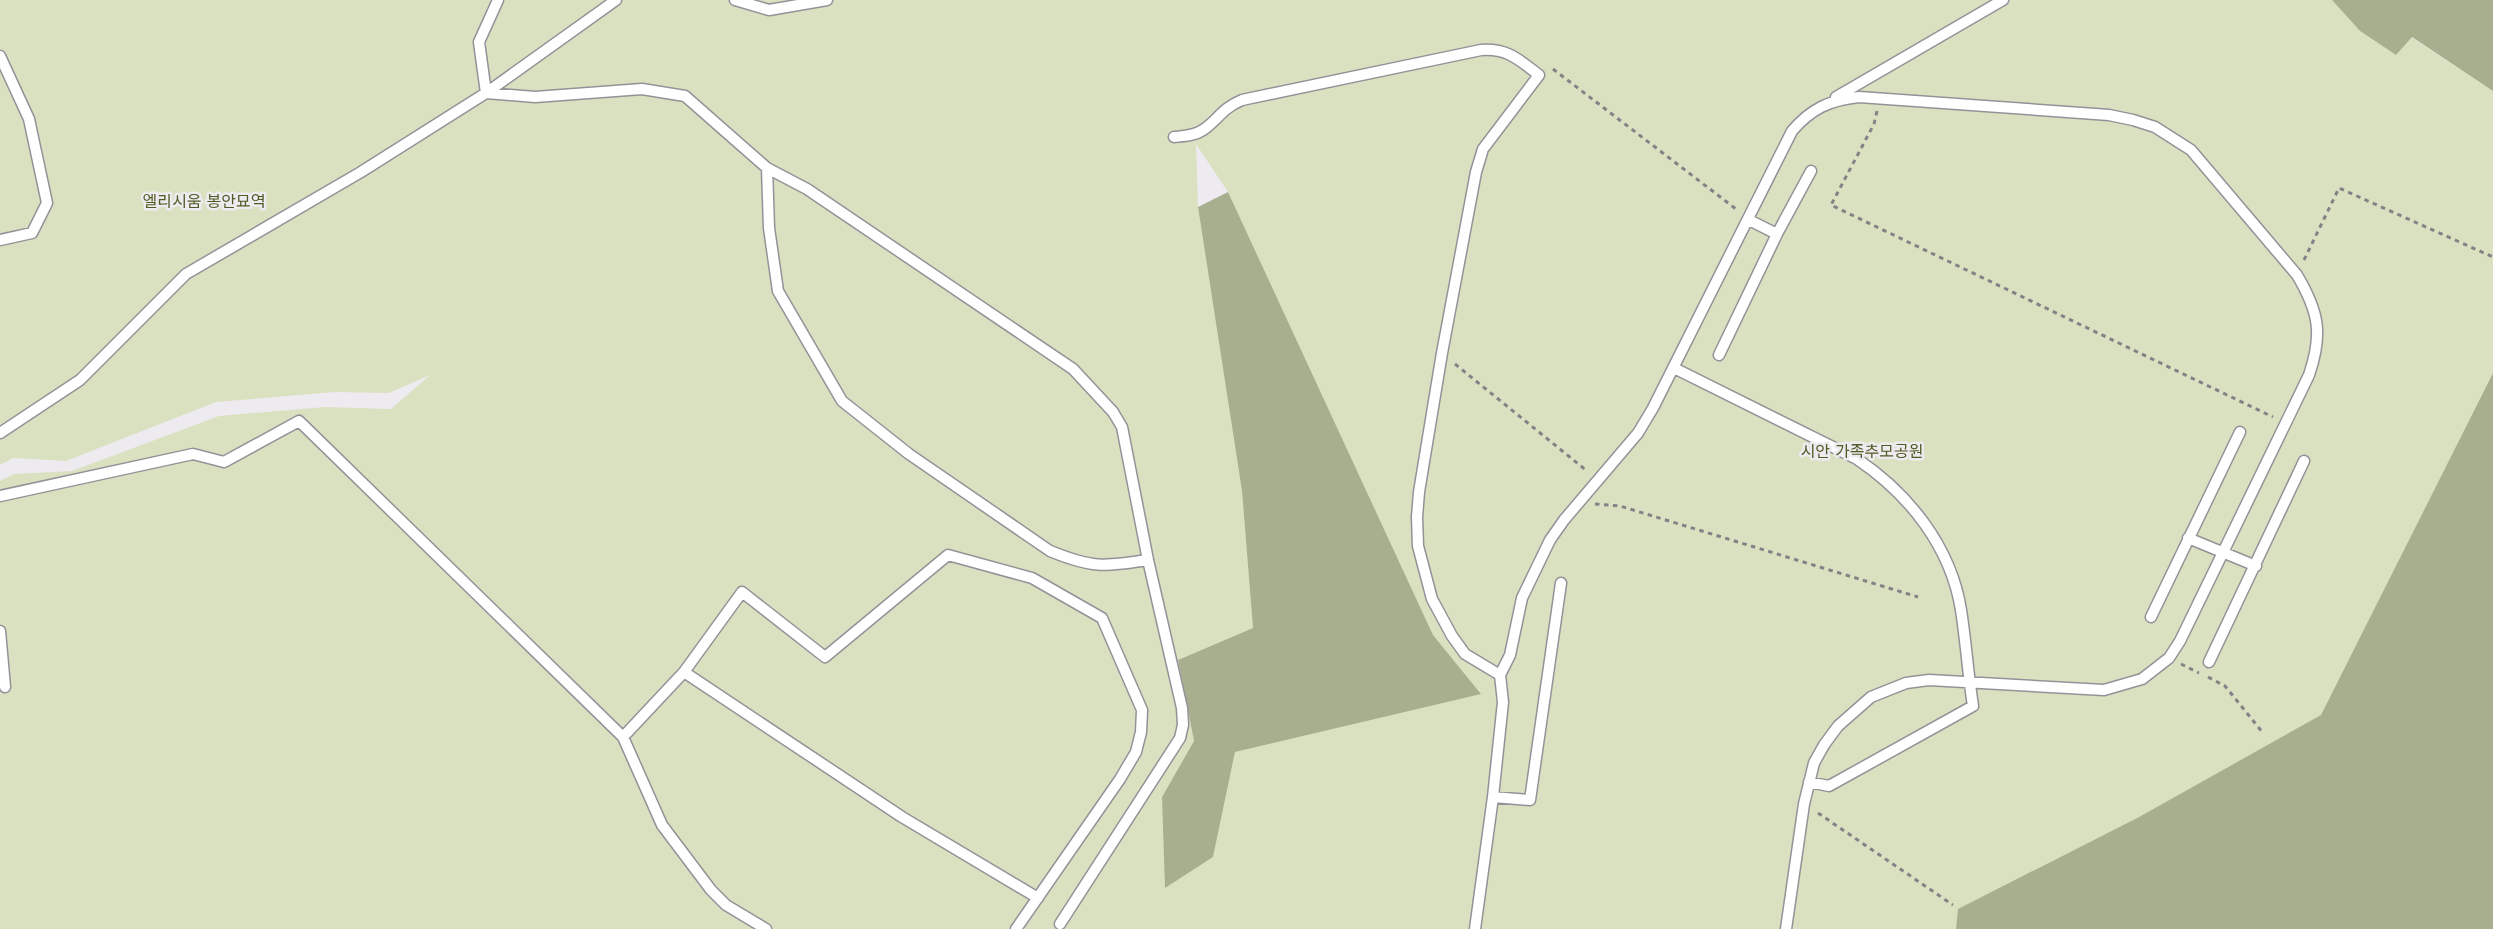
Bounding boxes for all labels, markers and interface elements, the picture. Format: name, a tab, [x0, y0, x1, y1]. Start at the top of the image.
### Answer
park label: 엘리시움 봉안묘역	[143, 192, 265, 211]
park label: 시안 가족추모공원	[1801, 442, 1923, 461]

